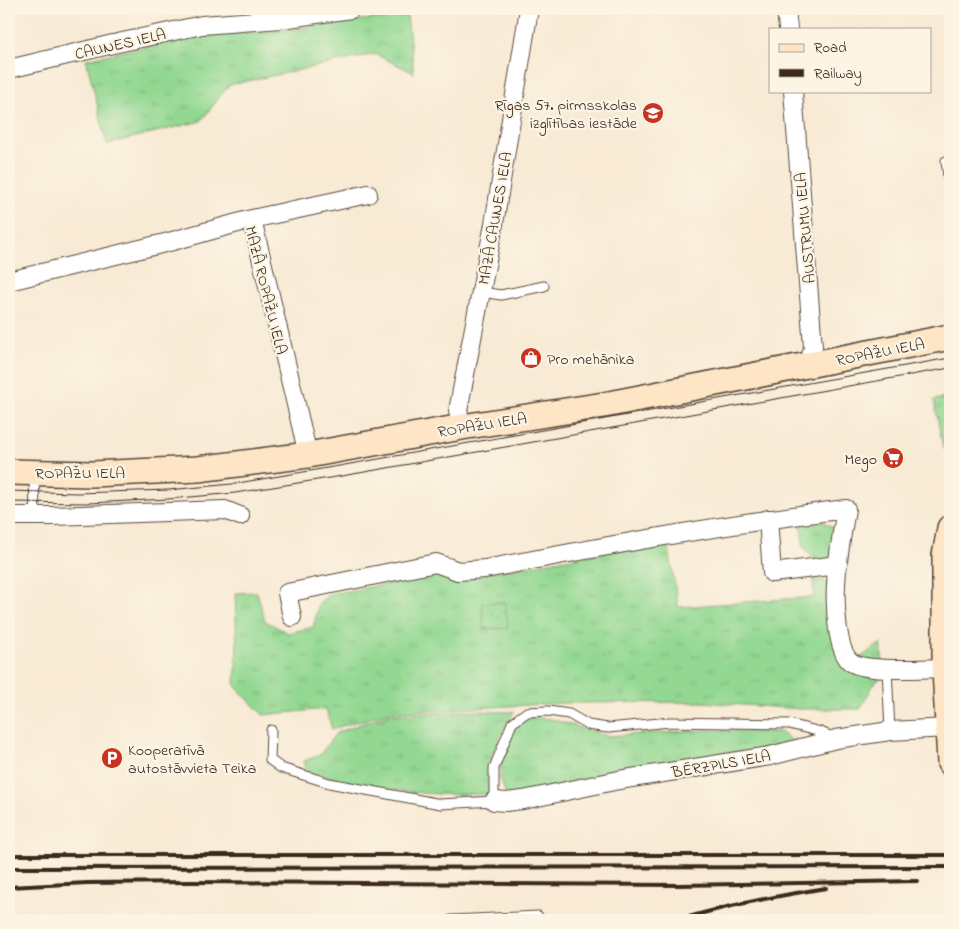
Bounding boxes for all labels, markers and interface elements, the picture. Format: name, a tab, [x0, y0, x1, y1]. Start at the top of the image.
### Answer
street label: CAUNES IELA	[73, 23, 168, 67]
legend	[769, 28, 932, 92]
text: Road	[814, 37, 847, 59]
text: Railway	[814, 63, 862, 86]
place label: Rīgas 57. pirmsskolas izglītības iestāde	[495, 94, 638, 136]
school or university icon: Rīgas 57. pirmsskolas izglītības iestāde	[641, 101, 665, 125]
street label: MAZĀ CAUNES IELA	[472, 150, 519, 287]
street label: AUSTRUMU IELA	[789, 171, 823, 284]
street label: MAZĀ ROPAŽU IELA	[237, 224, 293, 357]
street label: ROPAŽU IELA	[834, 333, 927, 373]
shop icon: Pro mehānika	[519, 346, 543, 370]
place label: Pro mehānika	[547, 348, 634, 372]
street label: ROPAŽU IELA	[436, 407, 529, 445]
supermarket icon: Mego	[881, 446, 905, 470]
place label: Mego	[845, 448, 877, 472]
street label: ROPAŽU IELA	[35, 462, 125, 486]
place label: Kooperatīvā autostāvvieta Teika	[128, 739, 256, 781]
street label: BĒRZPILS IELA	[669, 744, 773, 786]
parking icon: Kooperatīvā autostāvvieta Teika	[100, 746, 124, 770]

